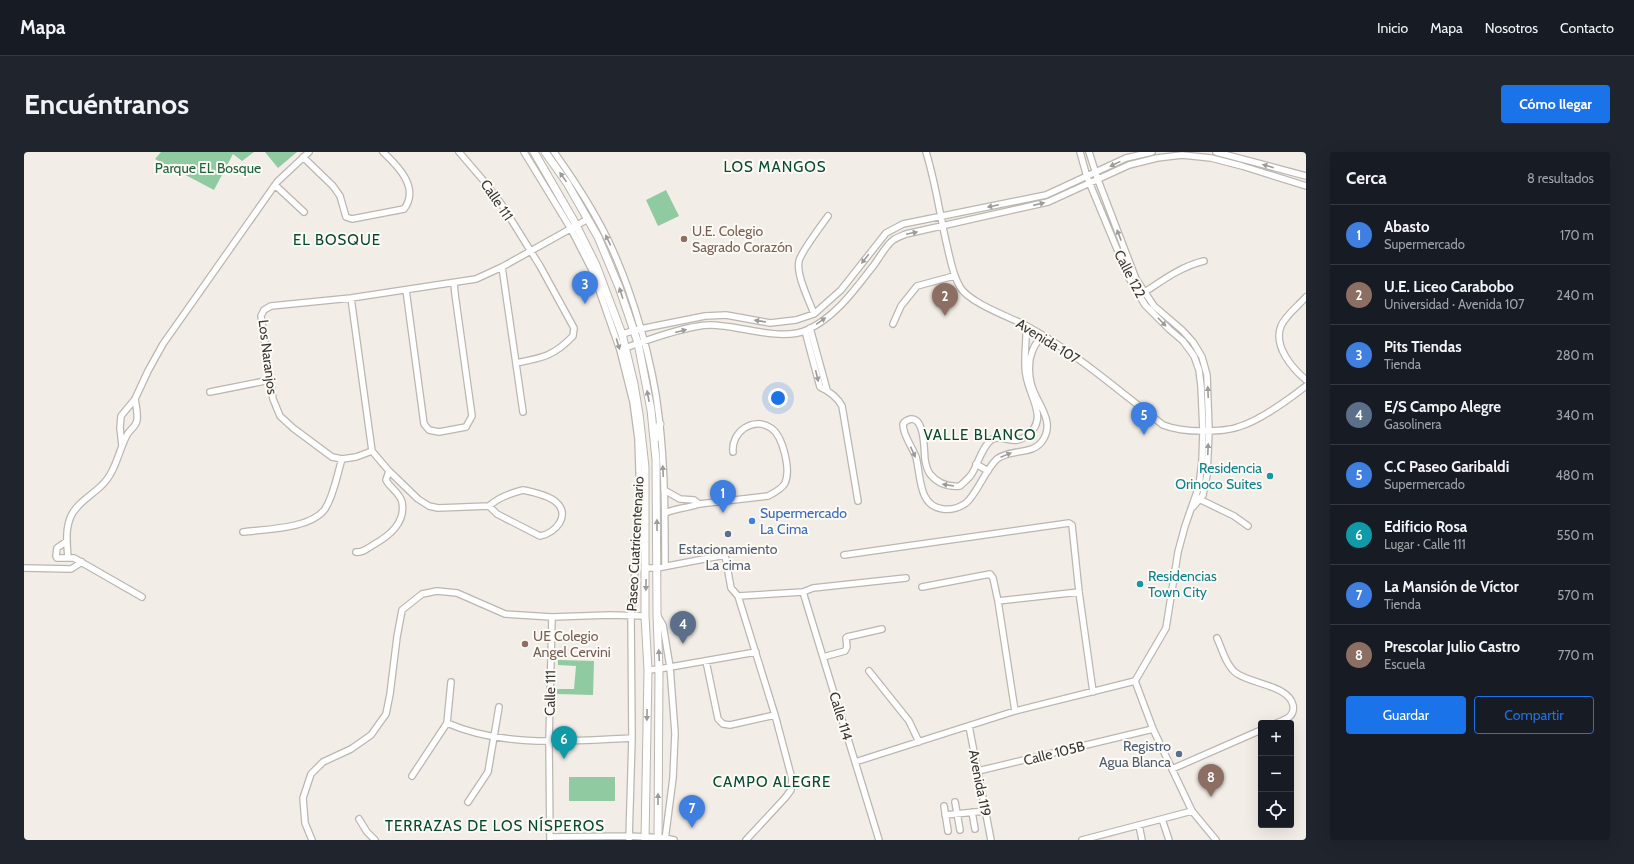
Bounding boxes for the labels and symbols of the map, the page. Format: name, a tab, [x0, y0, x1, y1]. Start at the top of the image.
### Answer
district label: LOS MANGOS	[723, 158, 827, 176]
park label: Parque EL Bosque	[155, 159, 261, 177]
one-way arrow	[1109, 161, 1120, 167]
one-way arrow	[1262, 163, 1274, 169]
one-way arrow	[559, 172, 567, 183]
street label: Calle 111	[477, 176, 517, 224]
one-way arrow	[1033, 201, 1045, 207]
one-way arrow	[986, 204, 999, 210]
place label: U.E. Colegio Sagrado Corazón	[692, 222, 793, 256]
one-way arrow	[1115, 228, 1121, 240]
one-way arrow	[906, 229, 918, 235]
district label: EL BOSQUE	[293, 231, 381, 249]
one-way arrow	[605, 234, 611, 245]
marker: U.E. Colegio Sagrado Corazón	[679, 234, 689, 244]
street label: Calle 122	[1110, 247, 1150, 301]
one-way arrow	[860, 254, 869, 265]
pin: 3	[572, 271, 598, 304]
pin: 2	[932, 283, 958, 316]
one-way arrow	[618, 287, 624, 299]
street label: Avenida 107	[1013, 314, 1083, 368]
one-way arrow	[816, 317, 826, 325]
one-way arrow	[1158, 317, 1167, 327]
one-way arrow	[754, 318, 766, 324]
street label: Los Naranjos	[254, 319, 282, 396]
one-way arrow	[675, 327, 688, 333]
one-way arrow	[615, 338, 621, 350]
one-way arrow	[814, 370, 820, 382]
one-way arrow	[1205, 385, 1211, 398]
your location	[768, 388, 788, 408]
one-way arrow	[645, 390, 651, 402]
pin: 5	[1131, 402, 1157, 435]
district label: VALLE BLANCO	[923, 426, 1037, 444]
one-way arrow	[1205, 442, 1211, 455]
one-way arrow	[910, 446, 916, 458]
one-way arrow	[1000, 452, 1012, 458]
place label: Residencia Orinoco Suites	[1175, 459, 1262, 493]
one-way arrow	[660, 464, 666, 477]
marker: Residencia Orinoco Suites	[1265, 471, 1275, 481]
street label: Paseo Cuatricentenario	[622, 476, 648, 612]
pin: 1	[710, 480, 736, 513]
one-way arrow	[942, 482, 955, 488]
place label: Supermercado La Cima	[760, 504, 847, 538]
marker: Supermercado La Cima	[747, 516, 757, 526]
one-way arrow	[654, 518, 660, 531]
marker: Estacionamiento La cima	[723, 529, 733, 539]
place label: Estacionamiento La cima	[679, 540, 778, 574]
place label: Residencias Town City	[1148, 567, 1217, 601]
one-way arrow	[643, 579, 649, 592]
marker: Residencias Town City	[1135, 579, 1145, 589]
pin: 4	[670, 611, 696, 644]
place label: UE Colegio Angel Cervini	[533, 627, 611, 661]
marker: UE Colegio Angel Cervini	[520, 639, 530, 649]
one-way arrow	[655, 649, 662, 661]
street label: Calle 111	[541, 670, 559, 716]
street label: Calle 114	[825, 690, 857, 742]
one-way arrow	[644, 709, 650, 722]
pin: 6	[551, 726, 577, 759]
street label: Calle 105B	[1022, 737, 1086, 769]
place label: Registro Agua Blanca	[1099, 737, 1171, 771]
street label: Avenida 119	[965, 748, 995, 818]
marker: Registro Agua Blanca	[1174, 749, 1184, 759]
pin: 8	[1198, 764, 1224, 797]
district label: CAMPO ALEGRE	[713, 773, 831, 791]
one-way arrow	[655, 793, 662, 805]
pin: 7	[679, 795, 705, 828]
district label: TERRAZAS DE LOS NÍSPEROS	[385, 816, 605, 835]

